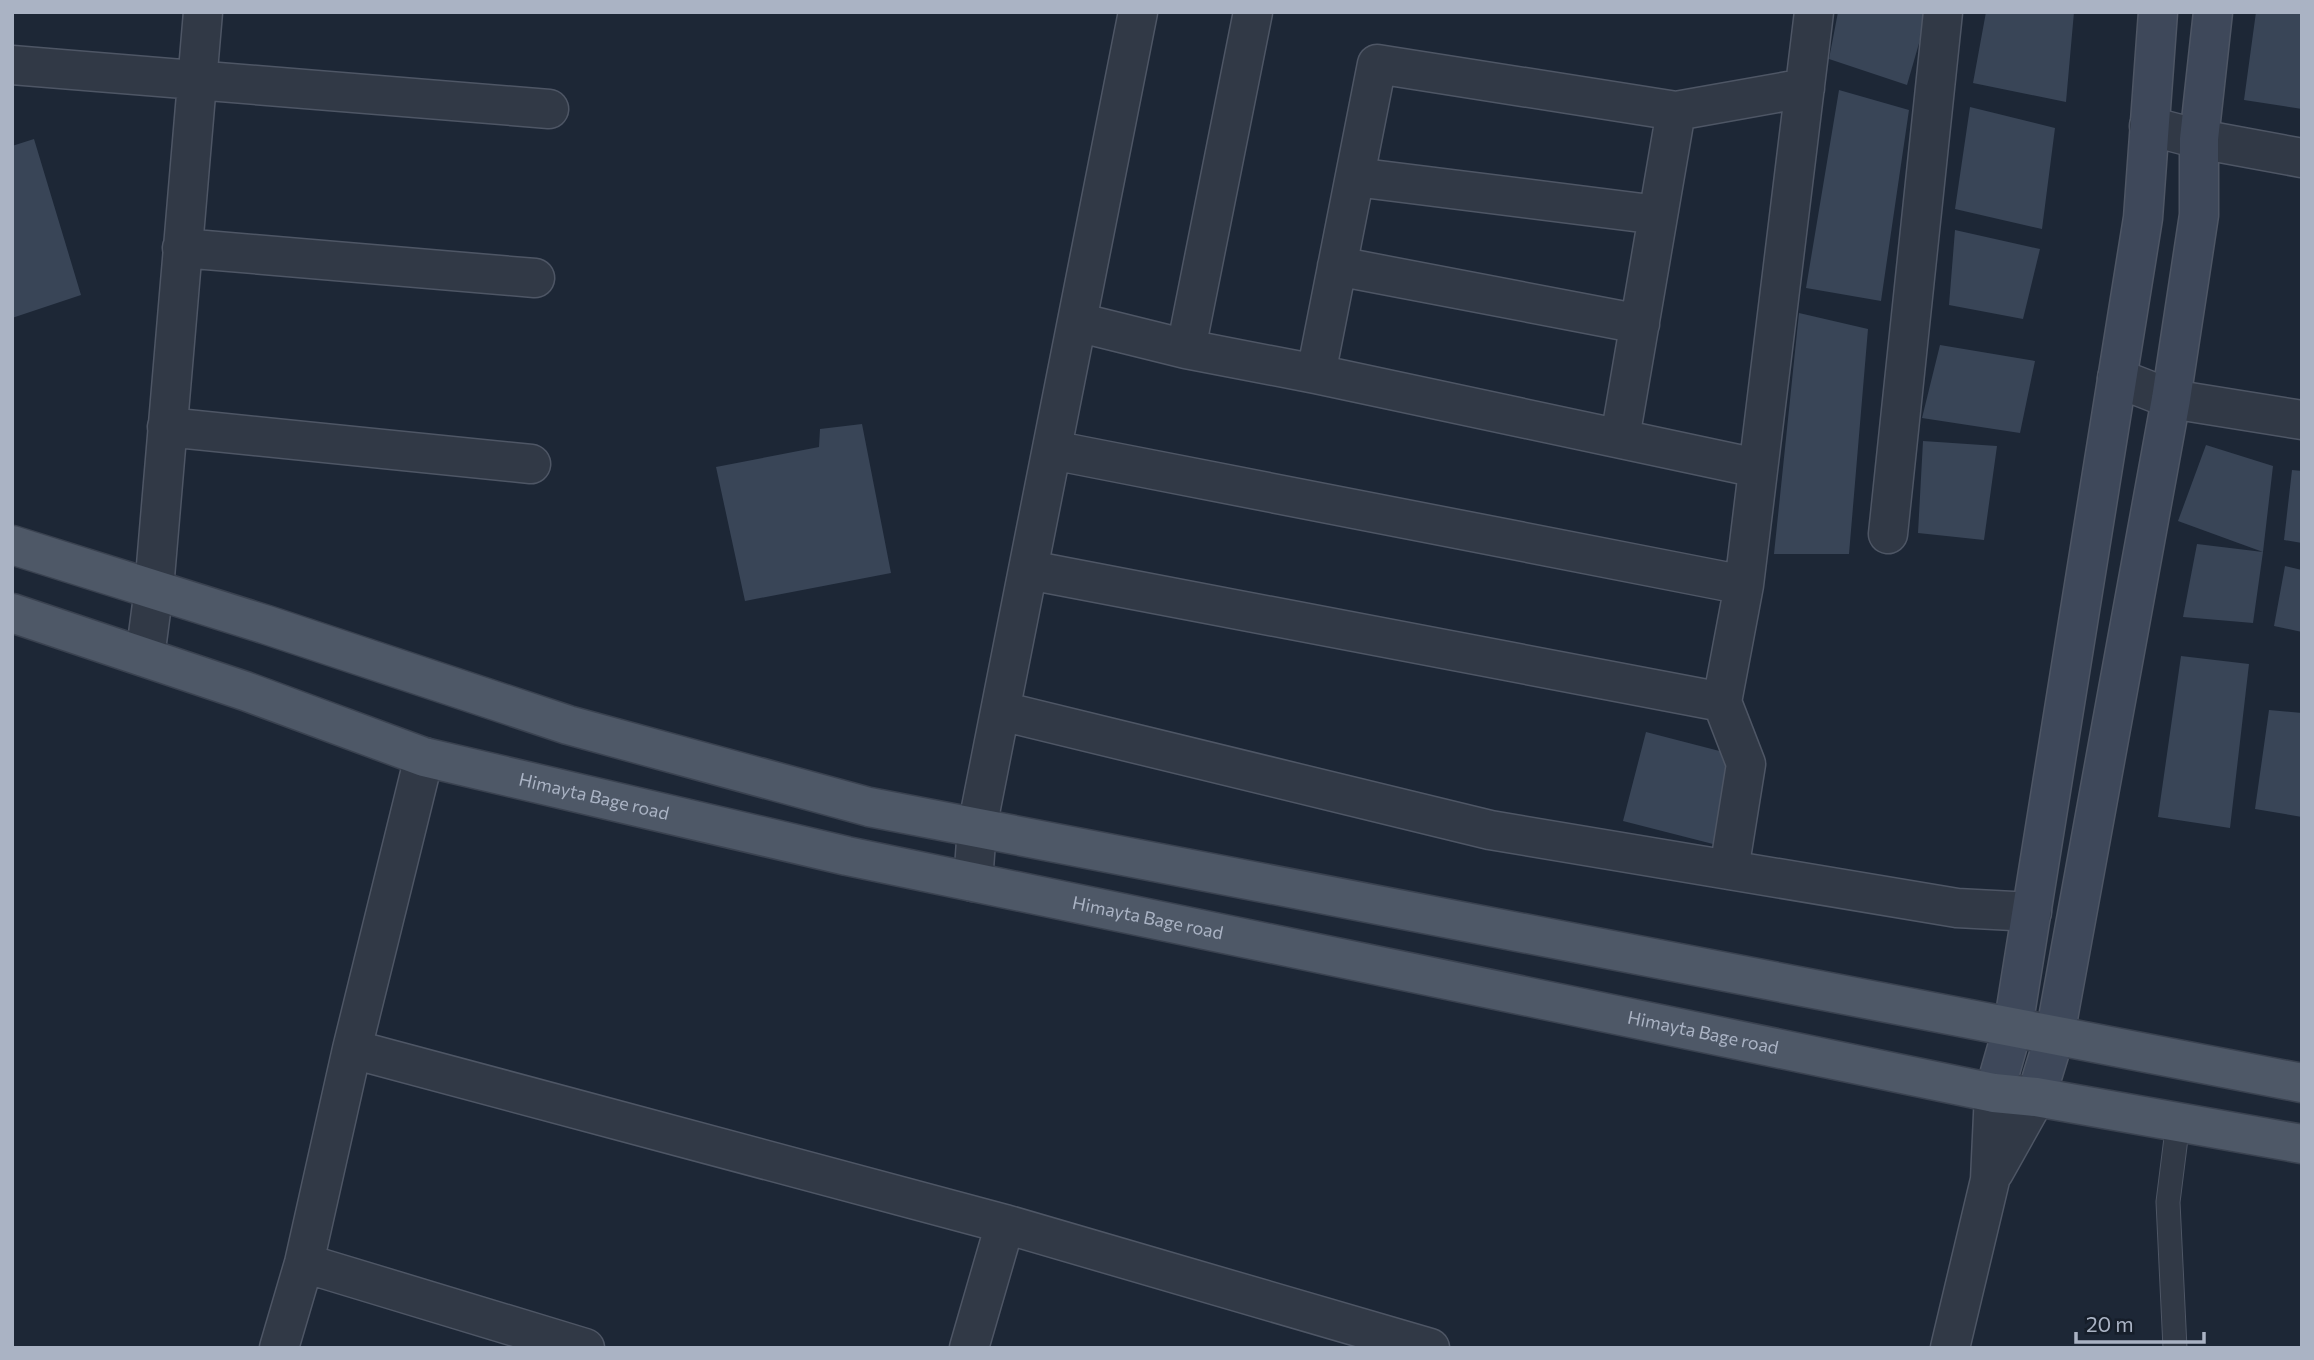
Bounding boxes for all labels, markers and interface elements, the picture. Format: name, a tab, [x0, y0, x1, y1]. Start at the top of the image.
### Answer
street label: Himayta Bage road	[517, 768, 671, 824]
street label: Himayta Bage road	[1070, 891, 1225, 943]
street label: Himayta Bage road	[1626, 1006, 1781, 1058]
scale bar	[2076, 1300, 2204, 1344]
text: 20 m	[2086, 1311, 2134, 1336]

